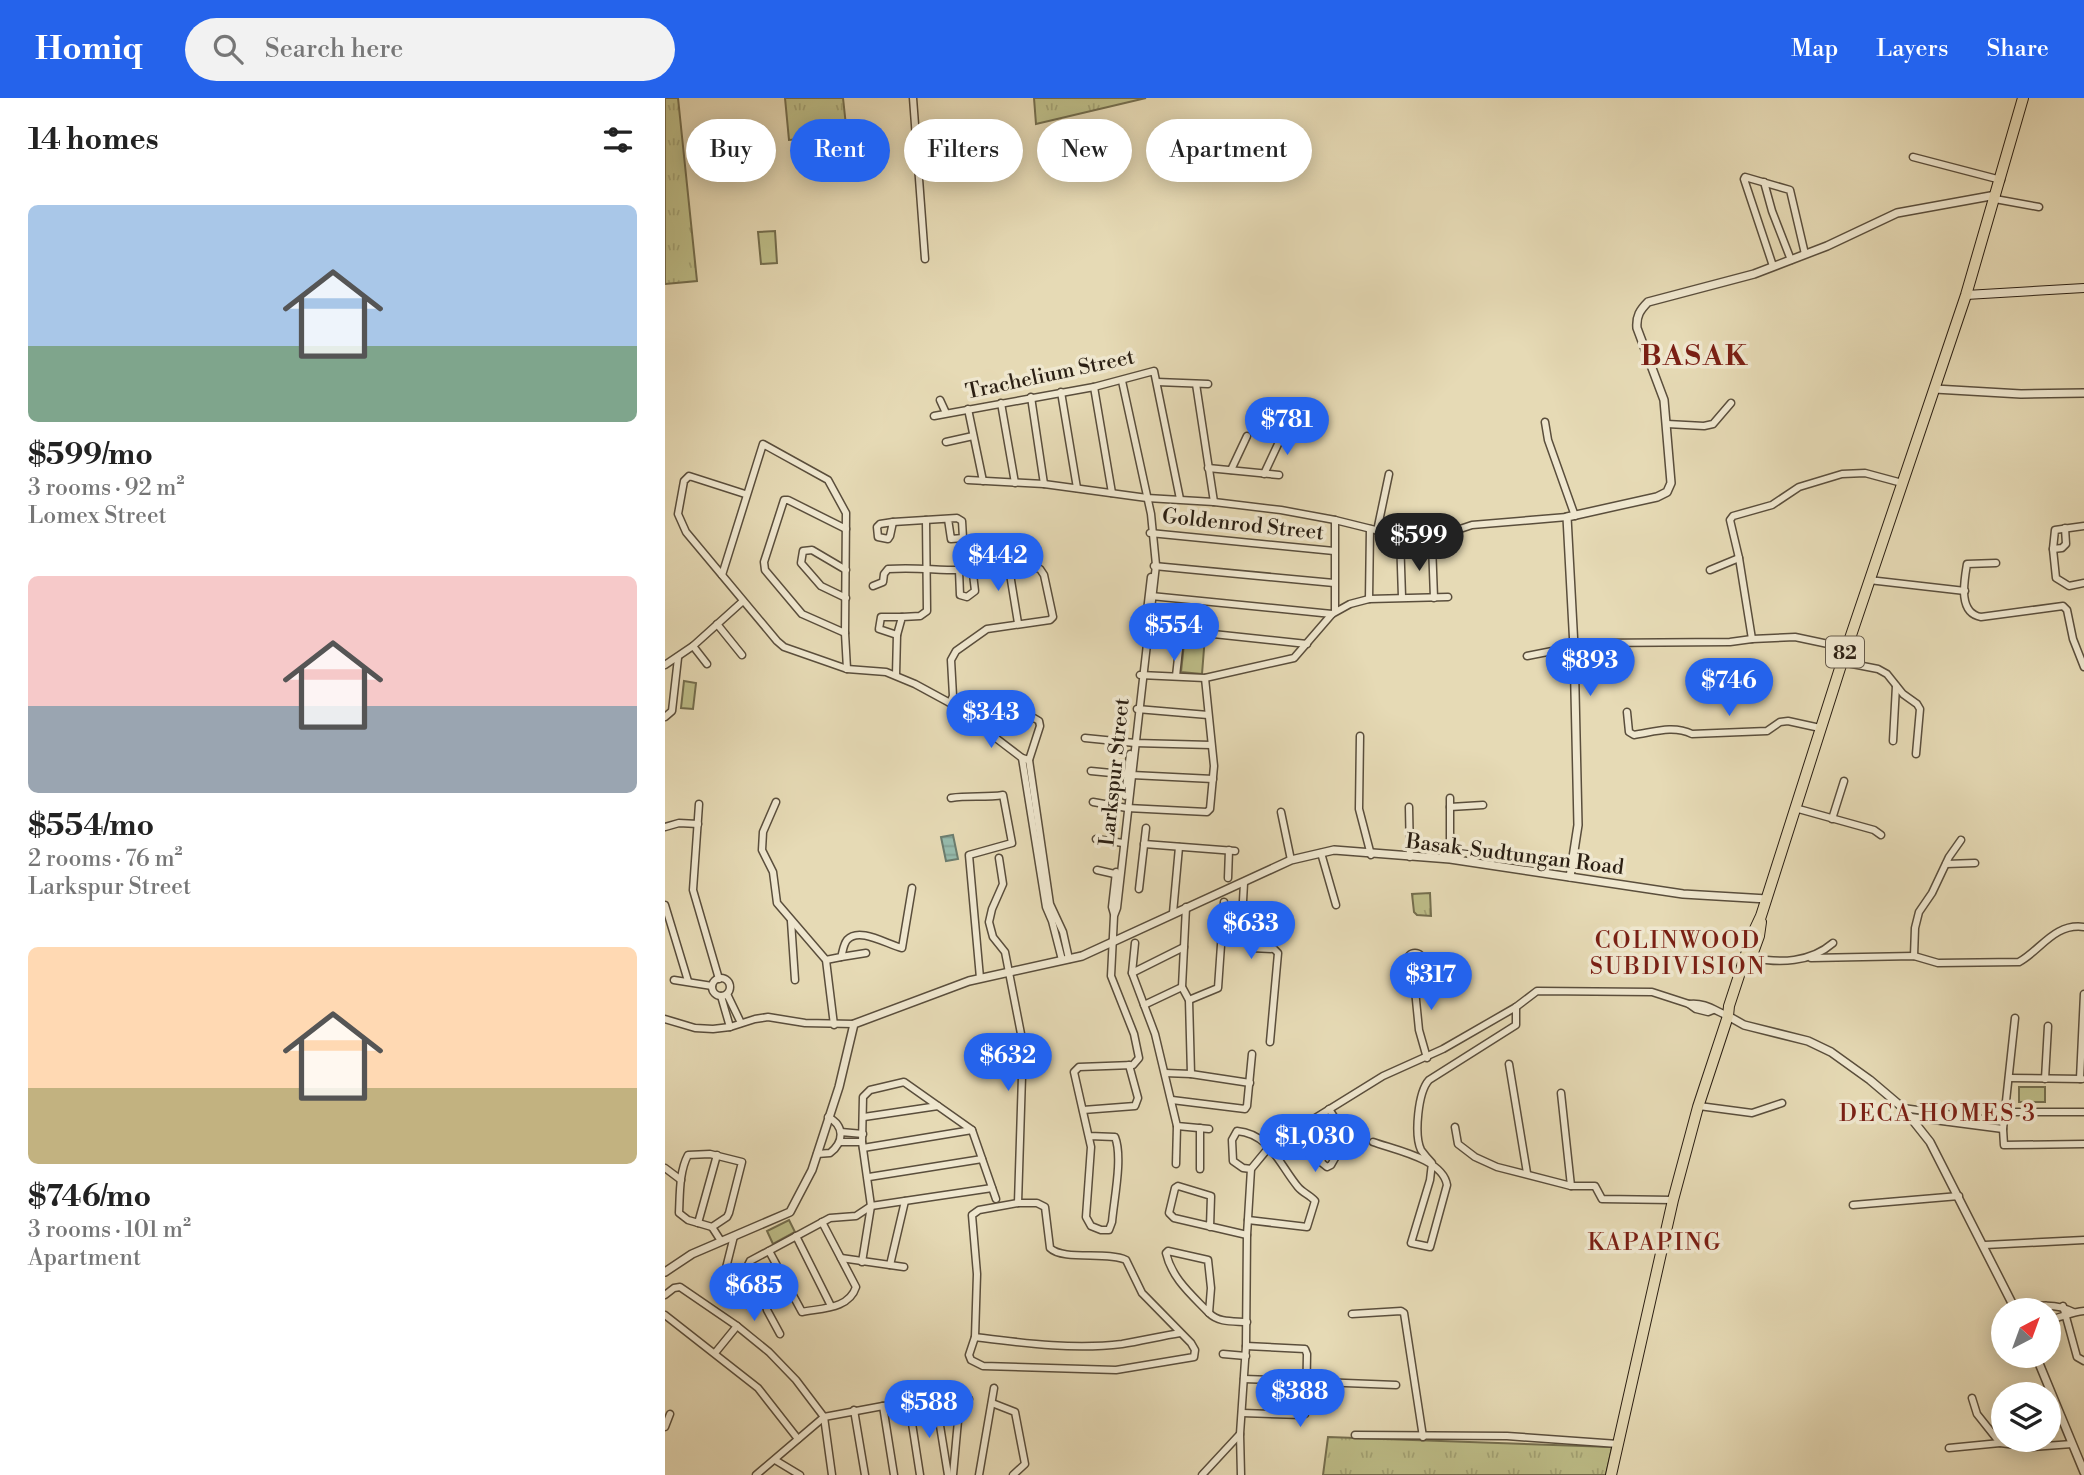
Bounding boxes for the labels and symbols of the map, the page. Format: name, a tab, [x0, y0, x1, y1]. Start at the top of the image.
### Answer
district label: BASAK	[1641, 339, 1749, 374]
street label: Trachelium Street	[963, 344, 1138, 406]
pin: $781	[1246, 398, 1328, 457]
street label: Goldenrod Street	[1161, 504, 1326, 546]
pin: $599	[1378, 514, 1460, 573]
pin: $442	[957, 533, 1039, 593]
pin: $554	[1133, 603, 1215, 663]
road number: 82	[1826, 636, 1864, 667]
pin: $893	[1549, 638, 1631, 698]
pin: $746	[1688, 658, 1770, 718]
pin: $343	[950, 690, 1032, 750]
street label: Larkspur Street	[1094, 696, 1136, 848]
street label: Basak-Sudtungan Road	[1403, 829, 1625, 881]
pin: $633	[1210, 902, 1292, 961]
district label: COLINWOOD SUBDIVISION	[1590, 927, 1766, 981]
pin: $317	[1390, 953, 1472, 1012]
pin: $632	[967, 1034, 1049, 1093]
district label: DECA HOMES 3	[1839, 1100, 2037, 1128]
pin: $1,030	[1258, 1114, 1372, 1174]
district label: KAPAPING	[1587, 1229, 1723, 1257]
pin: $685	[713, 1264, 795, 1323]
north arrow	[1991, 1298, 2061, 1368]
pin: $388	[1259, 1370, 1341, 1429]
pin: $588	[888, 1380, 970, 1440]

